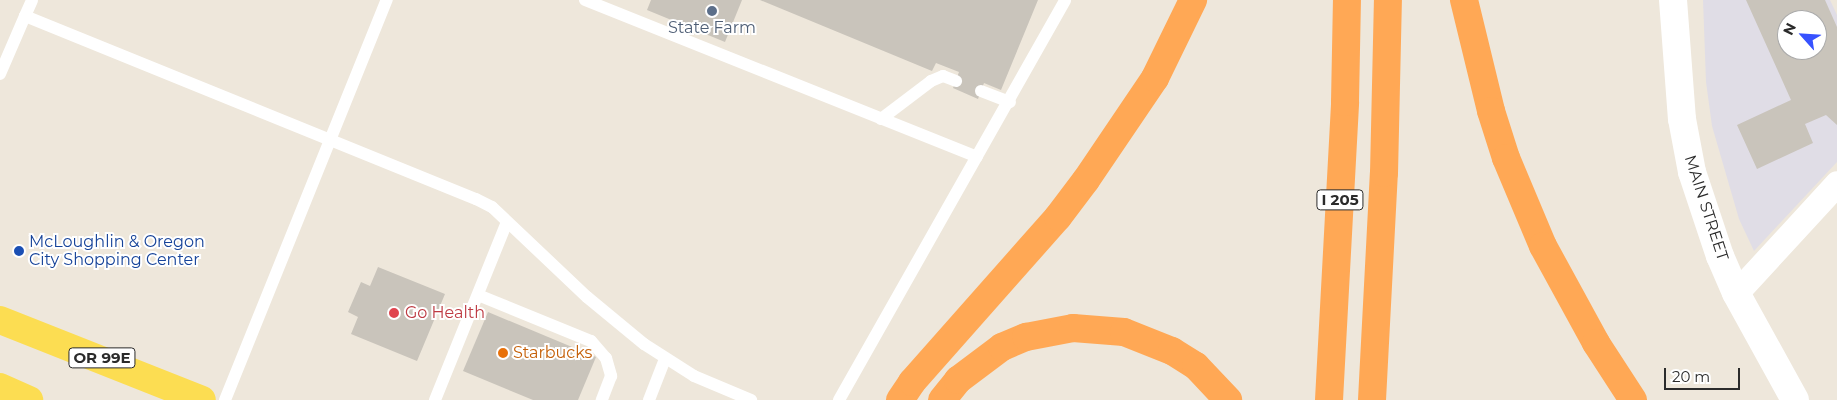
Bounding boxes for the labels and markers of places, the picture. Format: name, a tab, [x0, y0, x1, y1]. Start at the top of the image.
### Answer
marker: State Farm	[706, 5, 718, 17]
place label: State Farm	[668, 18, 756, 38]
place label: McLoughlin & Oregon City Shopping Center	[29, 232, 205, 270]
marker: McLoughlin & Oregon City Shopping Center	[13, 245, 25, 257]
place label: Go Health	[405, 303, 485, 323]
marker: Go Health	[387, 306, 401, 320]
place label: Starbucks	[513, 343, 592, 363]
marker: Starbucks	[497, 347, 509, 359]

